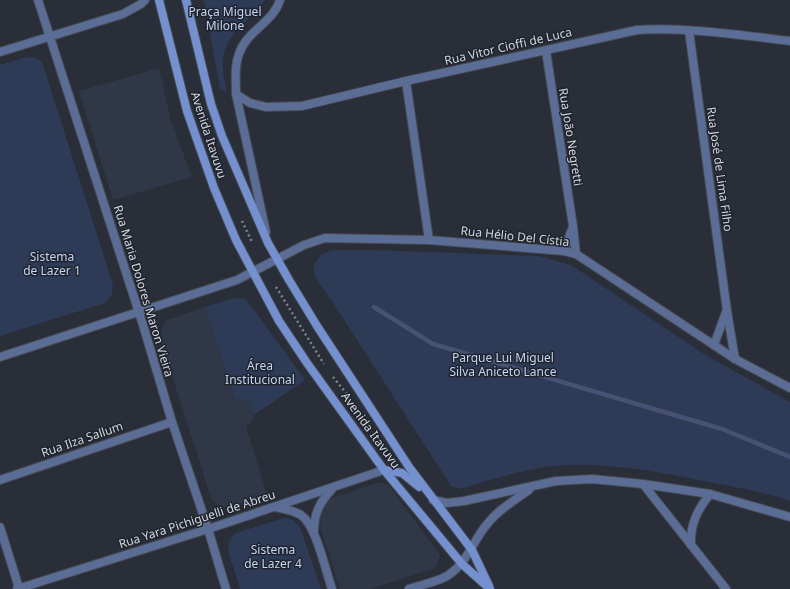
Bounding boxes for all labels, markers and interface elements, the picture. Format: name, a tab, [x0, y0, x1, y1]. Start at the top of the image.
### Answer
park label: Praça Miguel Milone	[189, 3, 261, 34]
street label: Rua Vitor Cioffi de Luca	[442, 23, 574, 69]
street label: Rua João Negretti	[555, 87, 587, 187]
street label: Avenida Itavuvu	[187, 89, 231, 181]
street label: Rua José de Lima Filho	[703, 106, 737, 232]
street label: Rua Maria Dolores Maron Vieira	[110, 203, 178, 379]
street label: Rua Hélio Del Cístia	[460, 222, 570, 250]
park label: Sistema de Lazer 1	[23, 248, 81, 279]
park label: Parque Lui Miguel Silva Aniceto Lance	[449, 349, 557, 380]
park label: Área Institucional	[225, 357, 295, 388]
street label: Avenida Itavuvu	[338, 388, 404, 472]
street label: Rua Ilza Sallum	[39, 417, 125, 461]
street label: Rua Yara Pichiguelli de Abreu	[116, 486, 278, 552]
park label: Sistema de Lazer 4	[244, 541, 302, 572]

